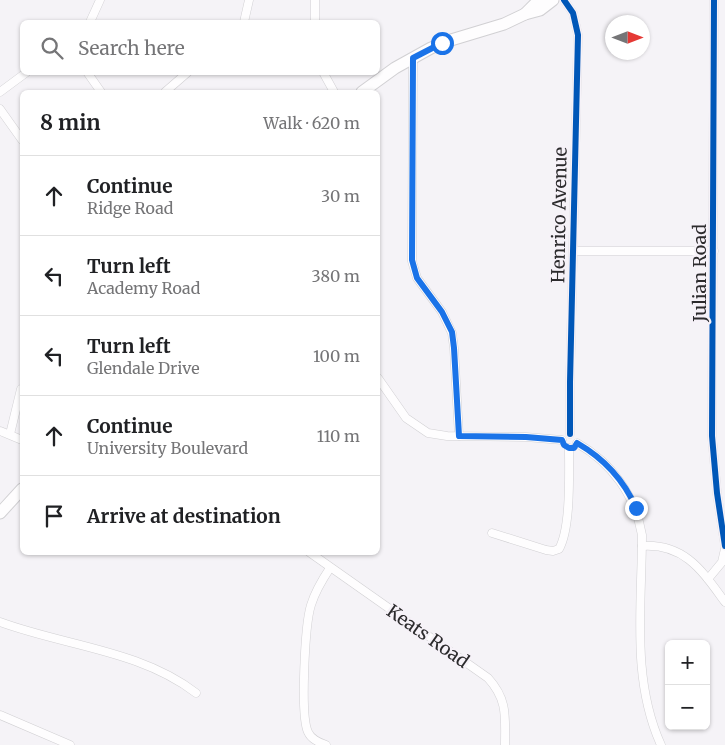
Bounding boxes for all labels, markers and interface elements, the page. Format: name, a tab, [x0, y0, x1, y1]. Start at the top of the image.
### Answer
north arrow	[605, 15, 650, 60]
search box	[20, 20, 380, 75]
route start	[431, 32, 454, 55]
icon: search	[38, 34, 66, 62]
text: Search here	[78, 36, 185, 60]
text: 8 min	[40, 109, 101, 136]
text: Walk · 620 m	[263, 113, 360, 133]
street label: Henrico Avenue	[546, 147, 572, 283]
text: Continue	[87, 174, 173, 198]
icon: ahead	[40, 182, 68, 210]
text: 30 m	[321, 186, 360, 206]
text: Ridge Road	[87, 198, 173, 218]
street label: Julian Road	[688, 224, 711, 323]
text: Turn left	[87, 254, 171, 278]
icon: left	[40, 262, 68, 290]
text: 380 m	[312, 266, 360, 286]
text: Academy Road	[87, 278, 200, 298]
text: Turn left	[87, 334, 171, 358]
icon: left	[40, 342, 68, 370]
text: 100 m	[313, 346, 360, 366]
text: Glendale Drive	[87, 358, 200, 378]
text: Continue	[87, 414, 173, 438]
icon: ahead	[40, 422, 68, 450]
text: 110 m	[317, 426, 360, 446]
text: University Boulevard	[87, 438, 248, 458]
route end	[625, 497, 648, 520]
icon: arrive	[40, 502, 68, 530]
text: Arrive at destination	[87, 504, 281, 528]
street label: Keats Road	[382, 599, 474, 673]
map controls	[665, 640, 710, 730]
button: +	[665, 640, 710, 685]
button: −	[665, 685, 710, 730]

